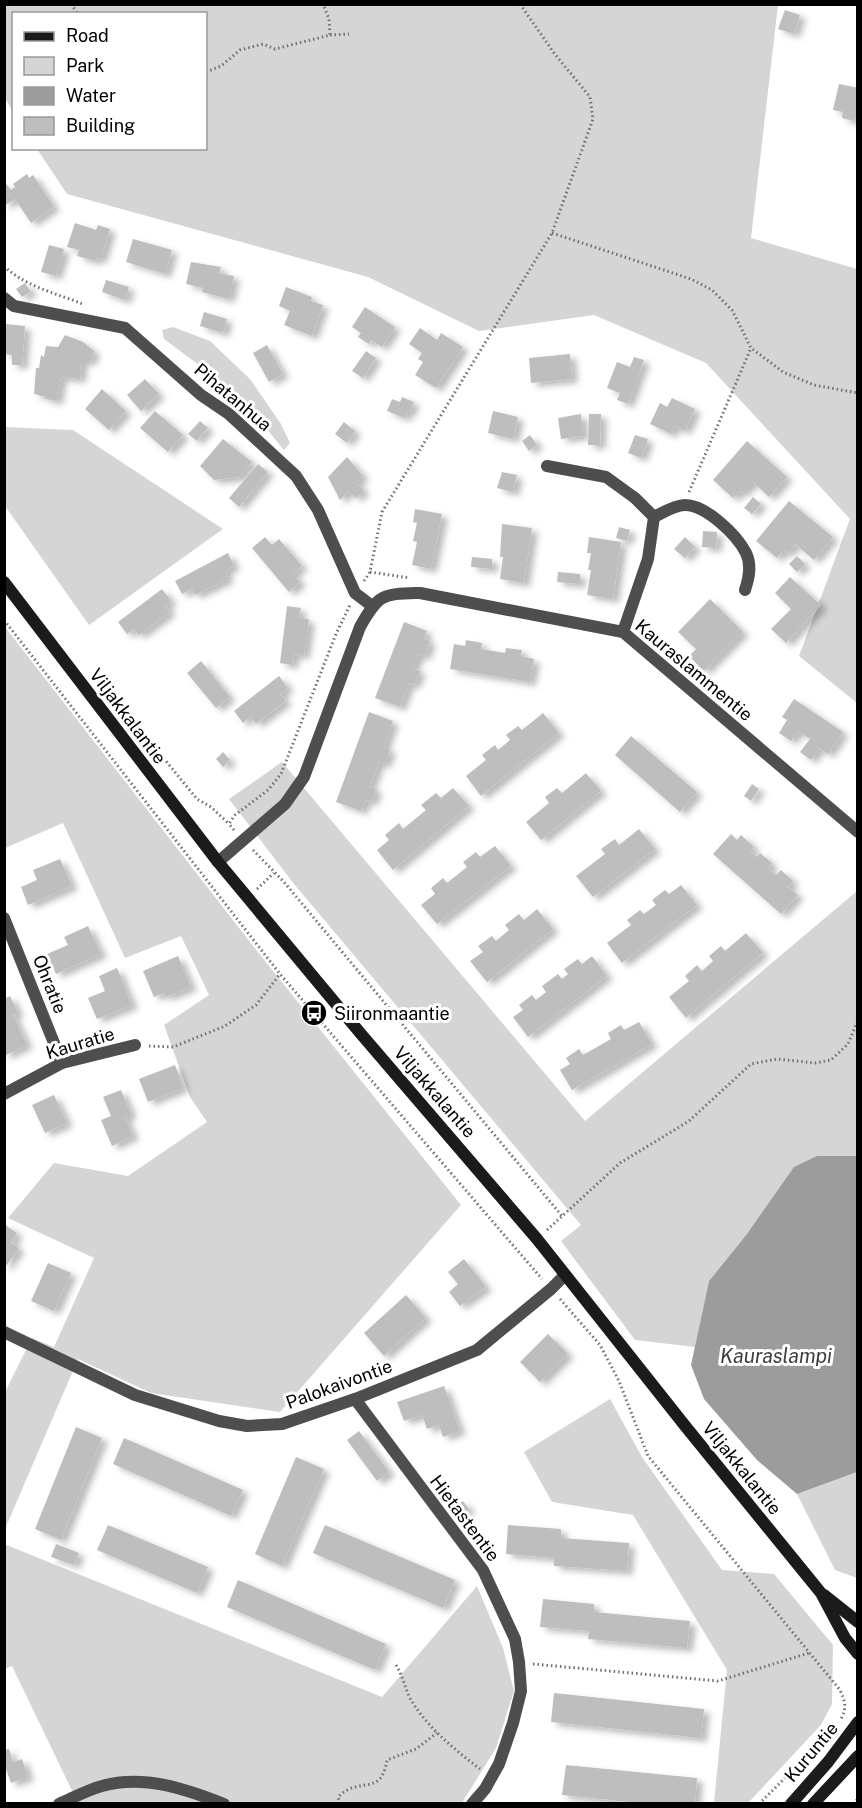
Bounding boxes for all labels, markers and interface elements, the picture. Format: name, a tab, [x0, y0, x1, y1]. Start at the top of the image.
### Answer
legend	[12, 12, 207, 150]
text: Road	[66, 25, 109, 46]
text: Park	[66, 55, 104, 76]
text: Water	[66, 85, 116, 106]
text: Building	[66, 115, 135, 136]
street label: Pihatanhua	[190, 359, 276, 435]
street label: Kauraslammentie	[631, 615, 757, 725]
street label: Viljakkalantie	[85, 664, 171, 768]
street label: Ohratie	[29, 952, 71, 1016]
bus stop icon: Siironmaantie	[299, 998, 329, 1028]
place label: Siironmaantie	[334, 1003, 450, 1024]
street label: Kauratie	[43, 1023, 117, 1063]
street label: Viljakkalantie	[390, 1042, 480, 1142]
water label: Kauraslampi	[720, 1344, 832, 1368]
street label: Palokaivontie	[283, 1355, 395, 1413]
street label: Viljakkalantie	[698, 1417, 786, 1519]
street label: Hietastentie	[426, 1471, 504, 1565]
street label: Kuruntie	[780, 1718, 842, 1786]

